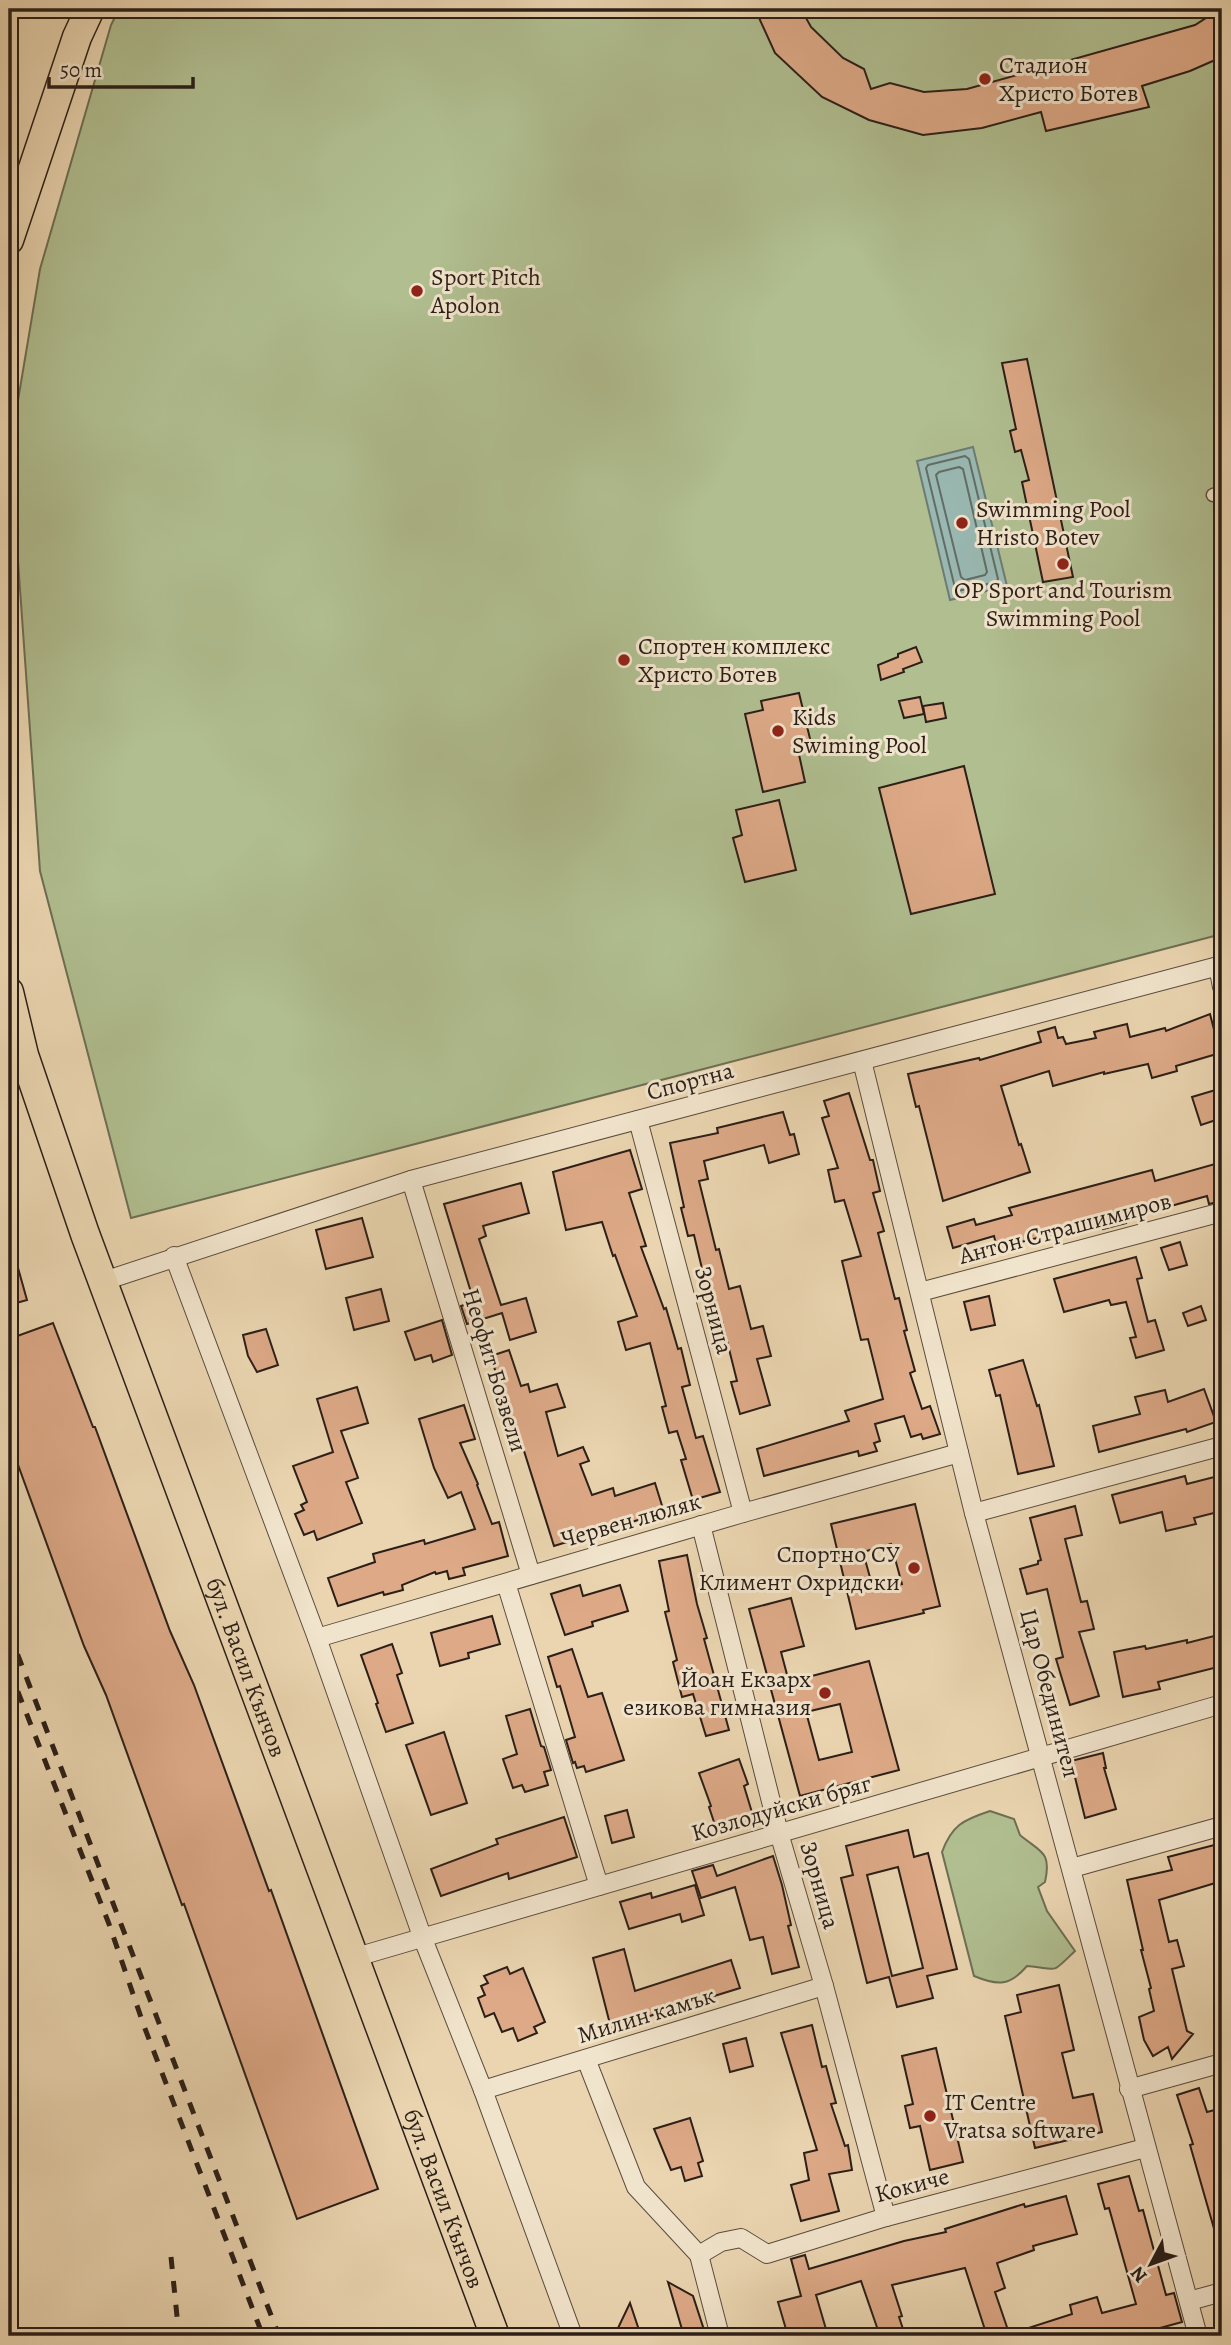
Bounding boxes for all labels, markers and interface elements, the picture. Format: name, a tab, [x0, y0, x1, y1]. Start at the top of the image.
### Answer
scale bar	[49, 46, 192, 90]
place label: Стадион Христо Ботев	[999, 49, 1138, 109]
text: 50 m	[60, 56, 102, 84]
marker: Стадион Христо Ботев	[977, 71, 993, 87]
place label: Sport Pitch Apolon	[430, 261, 541, 321]
marker: Sport Pitch Apolon	[409, 283, 425, 299]
place label: Swimming Pool Hristo Botev	[976, 493, 1131, 553]
marker: Swimming Pool Hristo Botev	[954, 515, 970, 531]
marker: OP Sport and Tourism Swimming Pool	[1055, 556, 1071, 572]
place label: OP Sport and Tourism Swimming Pool	[954, 574, 1172, 634]
place label: Спортен комплекс Христо Ботев	[638, 630, 830, 690]
marker: Спортен комплекс Христо Ботев	[616, 652, 632, 668]
place label: Kids Swiming Pool	[792, 701, 927, 761]
marker: Kids Swiming Pool	[770, 723, 786, 739]
street label: Спортна	[643, 1054, 737, 1108]
street label: Антон Страшимиров	[954, 1184, 1175, 1272]
street label: Зорница	[687, 1263, 741, 1357]
street label: Неофит Бозвели	[455, 1284, 535, 1456]
street label: Червен люляк	[557, 1485, 705, 1555]
place label: Спортно СУ Климент Охридски	[699, 1538, 900, 1598]
marker: Спортно СУ Климент Охридски	[906, 1560, 922, 1576]
street label: бул. Васил Кънчов	[198, 1573, 294, 1761]
street label: Цар Обединител	[1012, 1605, 1088, 1781]
place label: Йоан Екзарх езикова гимназия	[623, 1663, 811, 1723]
marker: Йоан Екзарх езикова гимназия	[817, 1685, 833, 1701]
street label: Козлодуйски бряг	[687, 1767, 875, 1849]
street label: Зорница	[792, 1838, 848, 1932]
street label: Милин камък	[573, 1979, 719, 2051]
place label: IT Centre Vratsa software	[943, 2086, 1096, 2146]
street label: бул. Васил Кънчов	[396, 2104, 492, 2293]
marker: IT Centre Vratsa software	[922, 2108, 938, 2124]
street label: Кокиче	[871, 2160, 953, 2210]
north arrow	[1116, 2230, 1186, 2300]
text: N	[1124, 2261, 1153, 2288]

